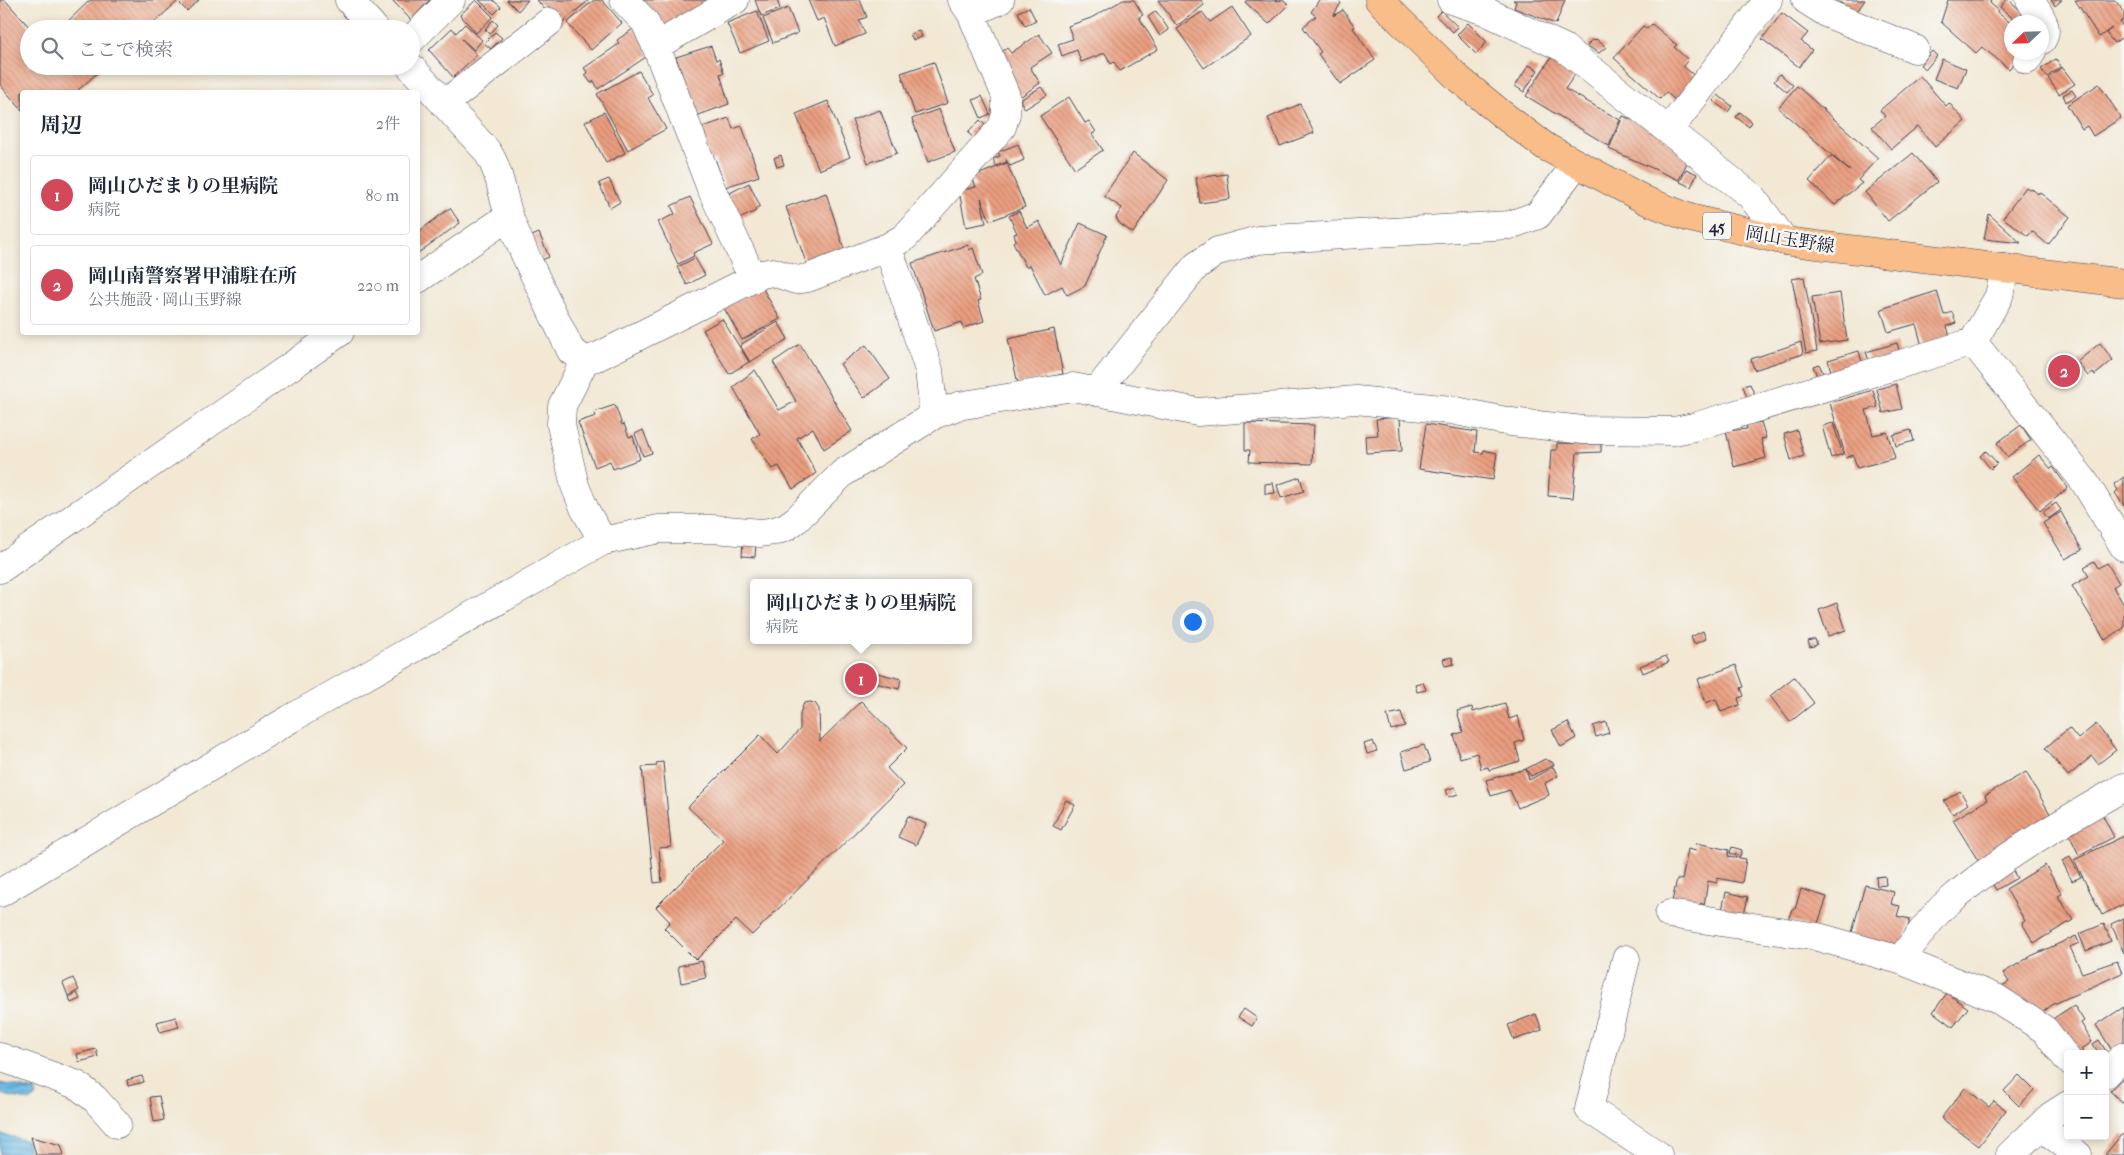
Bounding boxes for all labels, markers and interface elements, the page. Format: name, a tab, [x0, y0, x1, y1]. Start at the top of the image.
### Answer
north arrow	[2004, 15, 2049, 60]
search box	[20, 20, 420, 75]
icon: search	[38, 34, 66, 62]
text: ここで検索	[78, 39, 173, 61]
text: 周辺	[40, 113, 82, 137]
text: 2件	[376, 114, 400, 133]
text: 岡山ひだまりの里病院	[88, 175, 278, 197]
text: 1	[54, 186, 60, 205]
text: 80 m	[365, 186, 399, 205]
text: 病院	[88, 200, 120, 219]
road number: 45	[1703, 212, 1731, 240]
street label: 岡山玉野線	[1744, 223, 1836, 257]
text: 岡山南警察署甲浦駐在所	[88, 265, 297, 287]
text: 2	[53, 276, 61, 295]
text: 220 m	[357, 276, 399, 295]
text: 公共施設 · 岡山玉野線	[88, 290, 242, 309]
pin: 2	[2048, 352, 2080, 390]
popup	[750, 579, 972, 644]
text: 岡山ひだまりの里病院	[766, 592, 956, 614]
your location	[1180, 609, 1206, 635]
text: 病院	[766, 617, 798, 636]
pin: 1	[845, 660, 877, 698]
map controls	[2064, 1050, 2109, 1140]
button: +	[2064, 1050, 2109, 1095]
button: −	[2064, 1095, 2109, 1140]

